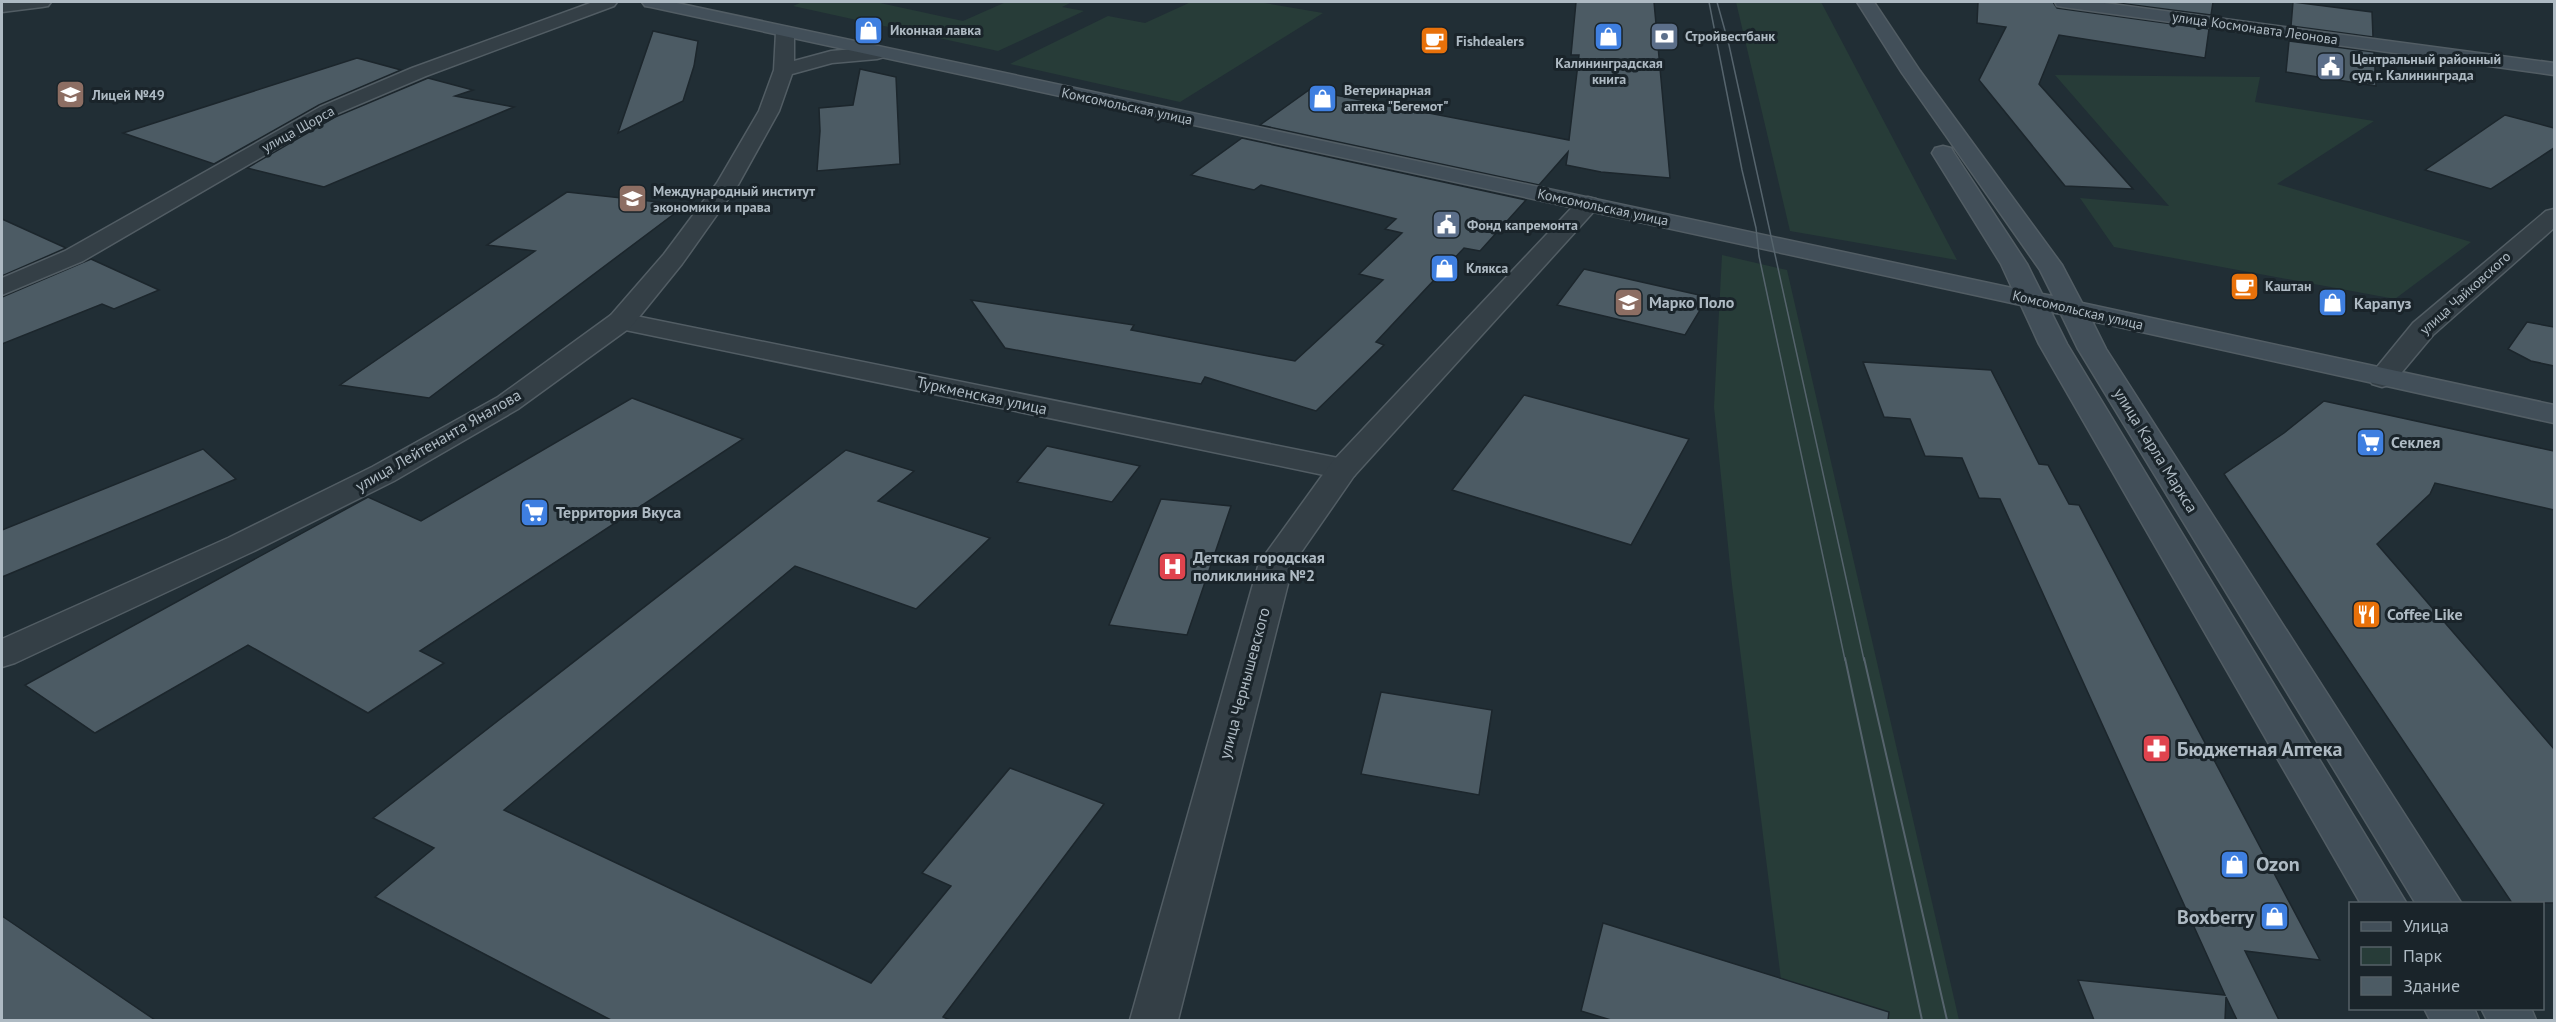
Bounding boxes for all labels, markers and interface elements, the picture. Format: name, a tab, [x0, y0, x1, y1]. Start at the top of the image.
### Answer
street label: улица Космонавта Леонова	[2171, 7, 2339, 49]
shop icon: Иконная лавка	[853, 14, 885, 46]
shop icon: Калининградская книга	[1593, 20, 1625, 52]
bank icon: Стройвестбанк	[1648, 20, 1680, 52]
place label: Иконная лавка	[890, 21, 981, 39]
cafe icon: Fishdealers	[1419, 25, 1451, 57]
place label: Стройвестбанк	[1685, 27, 1775, 45]
place label: Fishdealers	[1456, 32, 1524, 50]
place label: Центральный районный суд г. Калининграда	[2352, 50, 2501, 84]
public building icon: Центральный районный суд г. Калининграда	[2315, 51, 2347, 83]
place label: Калининградская книга	[1555, 54, 1663, 88]
school or university icon: Лицей №49	[55, 79, 87, 111]
place label: Ветеринарная аптека "Бегемот"	[1344, 81, 1449, 115]
shop icon: Ветеринарная аптека "Бегемот"	[1307, 82, 1339, 114]
street label: Комсомольская улица	[1060, 83, 1194, 129]
place label: Лицей №49	[91, 86, 165, 104]
street label: улица Щорса	[259, 102, 338, 156]
place label: Международный институт экономики и права	[653, 182, 815, 216]
school or university icon: Международный институт экономики и права	[616, 183, 648, 215]
street label: Комсомольская улица	[1536, 184, 1670, 230]
public building icon: Фонд капремонта	[1430, 209, 1462, 241]
place label: Фонд капремонта	[1467, 216, 1578, 234]
street label: улица Чайковского	[2416, 247, 2514, 339]
shop icon: Клякса	[1429, 252, 1461, 284]
place label: Клякса	[1466, 259, 1508, 277]
cafe icon: Каштан	[2228, 270, 2260, 302]
place label: Каштан	[2265, 277, 2312, 295]
school or university icon: Марко Поло	[1612, 286, 1644, 318]
street label: Комсомольская улица	[2011, 286, 2145, 334]
shop icon: Карапуз	[2317, 287, 2349, 319]
place label: Марко Поло	[1649, 292, 1735, 312]
place label: Карапуз	[2354, 293, 2412, 313]
street label: Туркменская улица	[915, 371, 1049, 419]
street label: улица Лейтенанта Яналова	[352, 384, 524, 496]
street label: улица Карла Маркса	[2110, 384, 2202, 516]
supermarket icon: Секлея	[2354, 426, 2386, 458]
place label: Секлея	[2391, 432, 2440, 452]
supermarket icon: Территория Вкуса	[519, 496, 551, 528]
place label: Территория Вкуса	[556, 502, 681, 522]
place label: Детская городская поликлиника №2	[1193, 547, 1325, 585]
hospital icon: Детская городская поликлиника №2	[1156, 550, 1188, 582]
restaurant icon: Coffee Like	[2350, 598, 2382, 630]
place label: Coffee Like	[2387, 604, 2463, 624]
street label: улица Чернышевского	[1214, 605, 1274, 761]
pharmacy icon: Бюджетная Аптека	[2140, 733, 2172, 765]
place label: Бюджетная Аптека	[2177, 736, 2342, 762]
shop icon: Ozon	[2219, 848, 2251, 880]
place label: Ozon	[2256, 851, 2300, 877]
shop icon: Boxberry	[2259, 901, 2291, 933]
legend	[2349, 902, 2544, 1010]
place label: Boxberry	[2177, 904, 2254, 930]
text: Улица	[2403, 914, 2449, 937]
text: Парк	[2403, 944, 2443, 967]
text: Здание	[2403, 974, 2460, 997]

